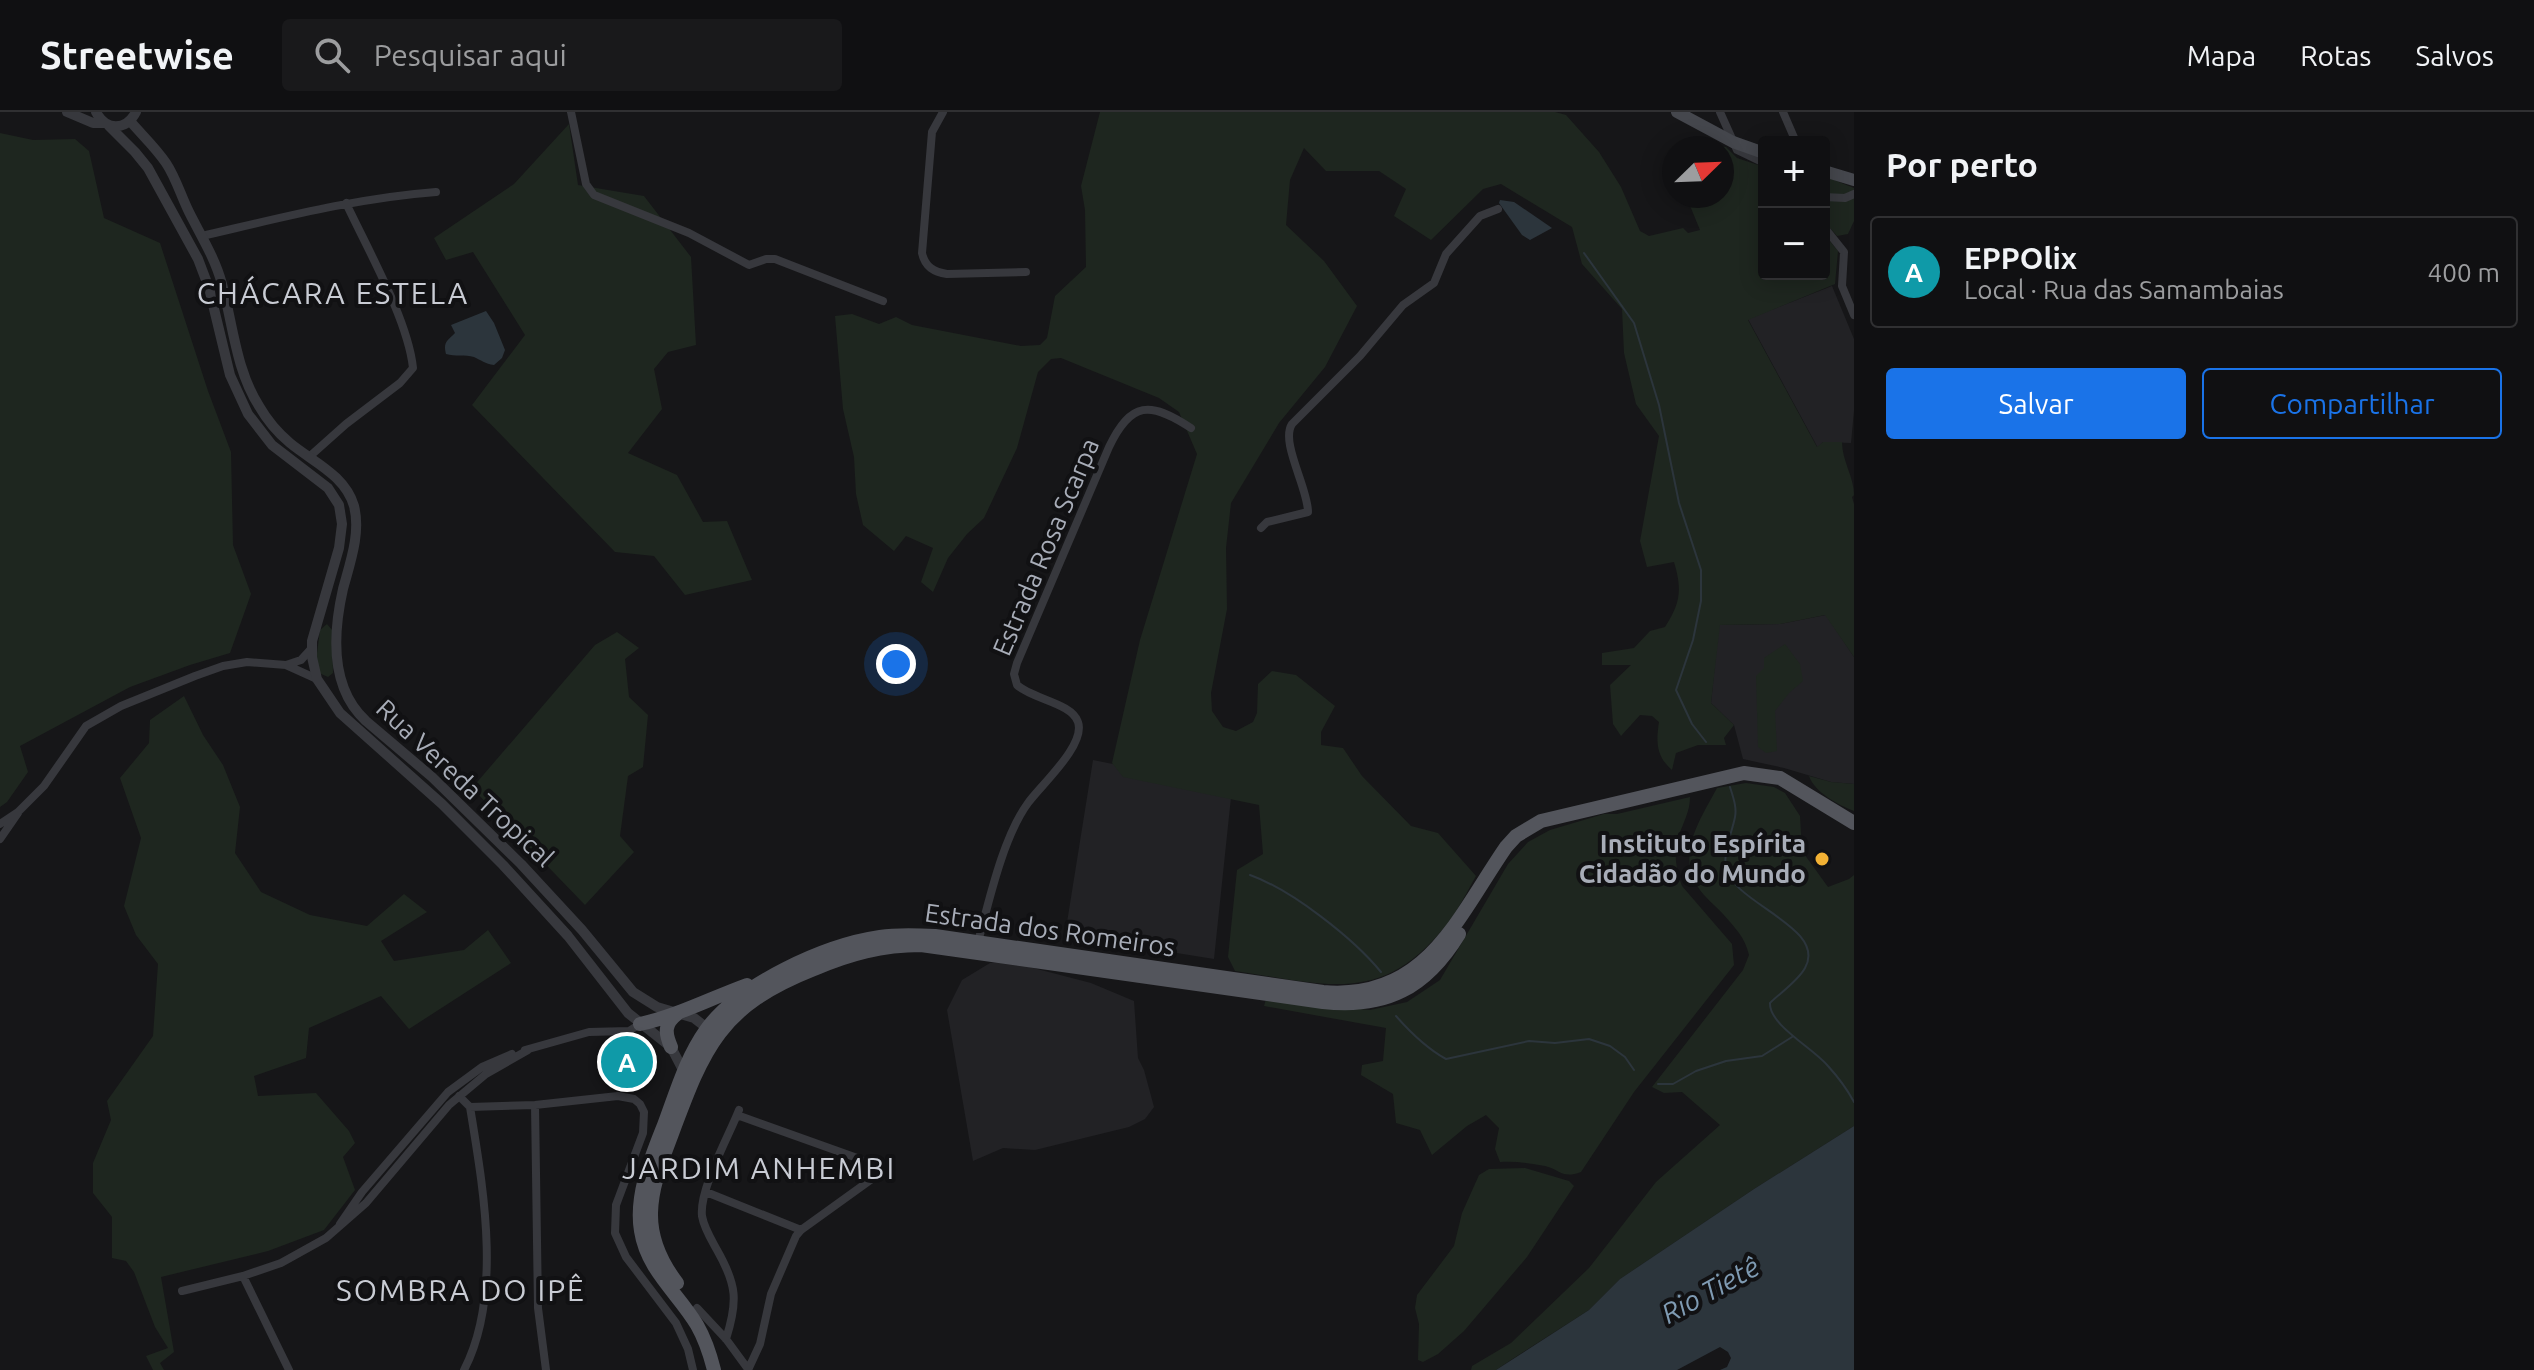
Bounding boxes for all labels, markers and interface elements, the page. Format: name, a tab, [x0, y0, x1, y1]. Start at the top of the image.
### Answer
search box	[282, 19, 842, 91]
icon: search	[310, 33, 354, 77]
text: Streetwise	[40, 34, 234, 76]
text: Pesquisar aqui	[374, 38, 567, 72]
text: Mapa	[2187, 40, 2256, 71]
text: Rotas	[2300, 40, 2371, 71]
text: Salvos	[2415, 40, 2494, 71]
north arrow	[1662, 136, 1734, 208]
map controls	[1758, 136, 1830, 280]
button: +	[1758, 136, 1830, 208]
text: Por perto	[1886, 145, 2038, 183]
button: −	[1758, 208, 1830, 280]
text: EPPOlix	[1964, 241, 2077, 275]
text: A	[1905, 258, 1923, 287]
text: 400 m	[2428, 258, 2500, 287]
district label: CHÁCARA ESTELA	[197, 275, 469, 310]
text: Local · Rua das Samambaias	[1964, 275, 2284, 304]
button: Salvar	[1886, 368, 2186, 439]
button: Compartilhar	[2202, 368, 2502, 439]
street label: Estrada Rosa Scarpa	[987, 434, 1104, 660]
your location	[876, 644, 916, 684]
street label: Rua Vereda Tropical	[371, 693, 560, 872]
place label: Instituto Espírita Cidadão do Mundo	[1579, 829, 1806, 888]
marker: Instituto Espírita Cidadão do Mundo	[1813, 850, 1831, 868]
street label: Estrada dos Romeiros	[923, 898, 1177, 961]
pin: A	[601, 1032, 653, 1092]
district label: JARDIM ANHEMBI	[622, 1151, 896, 1185]
water label: Rio Tietê	[1656, 1250, 1764, 1329]
district label: SOMBRA DO IPÊ	[336, 1273, 586, 1307]

